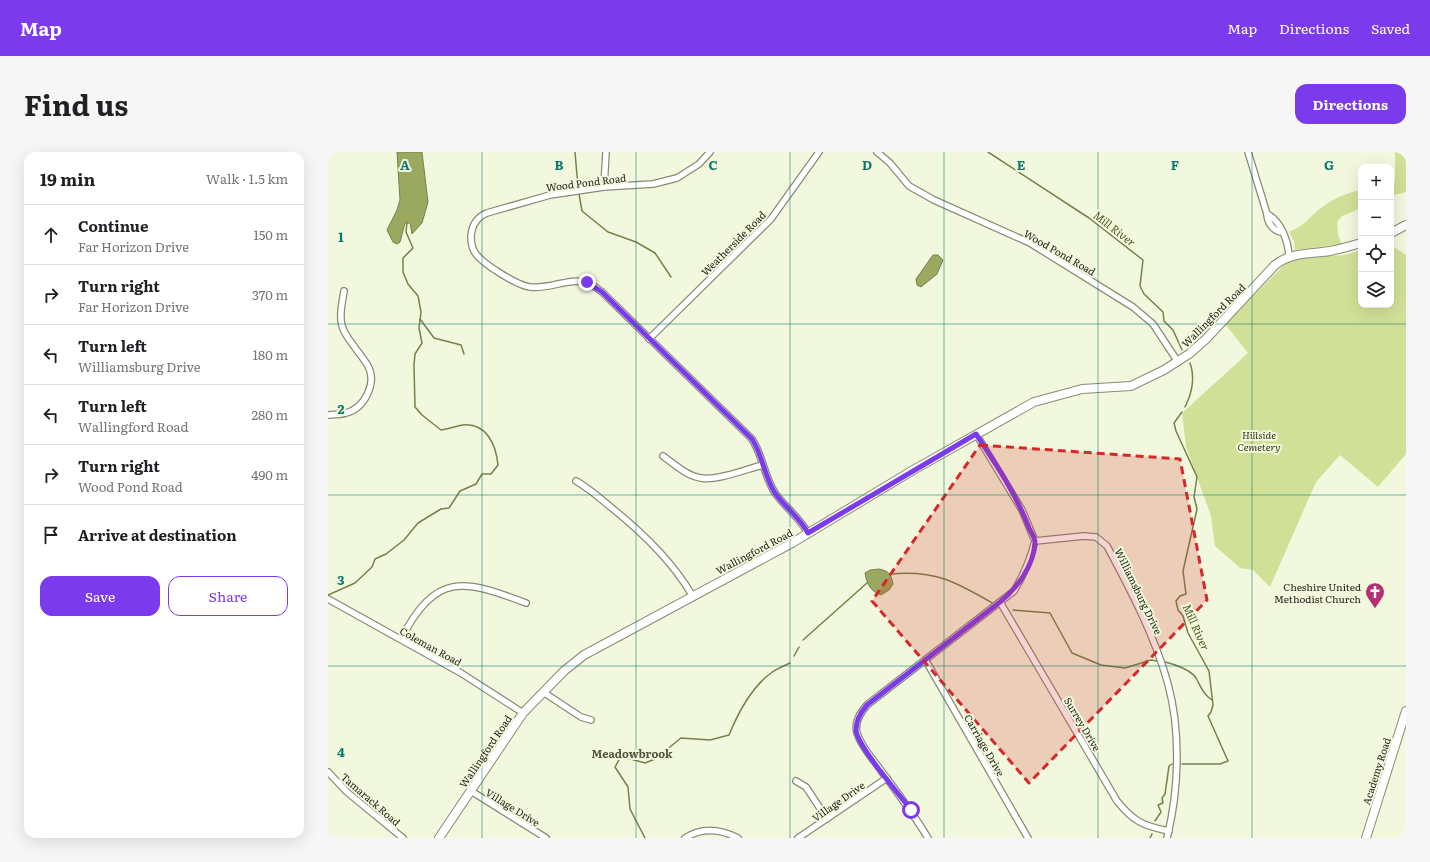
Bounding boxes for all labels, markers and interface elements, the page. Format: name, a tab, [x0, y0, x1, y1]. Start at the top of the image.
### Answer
text: Map	[20, 14, 62, 42]
text: Map	[1227, 18, 1257, 38]
text: Directions	[1279, 18, 1349, 38]
text: Saved	[1371, 18, 1410, 38]
text: Find us	[24, 83, 128, 125]
button: Directions	[1295, 84, 1406, 124]
text: A	[400, 155, 410, 174]
text: B	[555, 155, 564, 174]
text: C	[708, 155, 718, 174]
text: D	[862, 155, 872, 174]
text: E	[1017, 155, 1026, 174]
text: F	[1171, 155, 1179, 174]
text: G	[1324, 155, 1334, 174]
map controls	[1358, 164, 1394, 308]
button: +	[1358, 164, 1394, 200]
text: 19 min	[40, 166, 95, 191]
text: Walk · 1.5 km	[206, 169, 288, 188]
street label: Wood Pond Road	[545, 170, 627, 194]
button: −	[1358, 200, 1394, 236]
street label: Weatherside Road	[697, 207, 769, 279]
water label: Mill River	[1091, 207, 1139, 249]
text: Continue	[78, 214, 148, 237]
icon: ahead	[40, 224, 62, 246]
text: 150 m	[253, 225, 288, 244]
street label: Wood Pond Road	[1021, 225, 1099, 279]
text: 1	[338, 227, 344, 246]
button: locate	[1358, 236, 1394, 272]
text: Far Horizon Drive	[78, 237, 189, 256]
button: layers	[1358, 272, 1394, 308]
route end	[578, 273, 596, 291]
text: Turn right	[78, 274, 160, 297]
street label: Wallingford Road	[1178, 280, 1248, 350]
icon: right	[40, 284, 62, 306]
text: 370 m	[252, 285, 288, 304]
text: Far Horizon Drive	[78, 297, 189, 316]
text: Turn left	[78, 334, 147, 357]
icon: left	[40, 344, 62, 366]
text: 180 m	[253, 345, 288, 364]
text: Williamsburg Drive	[78, 357, 201, 376]
text: Turn left	[78, 394, 147, 417]
text: 2	[338, 399, 345, 418]
icon: left	[40, 404, 62, 426]
text: 280 m	[252, 405, 288, 424]
text: Wallingford Road	[78, 417, 188, 436]
park label: Hillside Cemetery	[1237, 427, 1281, 454]
text: Turn right	[78, 454, 160, 477]
icon: right	[40, 464, 62, 486]
text: 490 m	[251, 465, 288, 484]
text: Wood Pond Road	[78, 477, 183, 496]
text: Arrive at destination	[78, 523, 237, 546]
icon: arrive	[40, 524, 62, 546]
street label: Wallingford Road	[713, 524, 795, 578]
street label: Williamsburg Drive	[1112, 545, 1166, 637]
text: 3	[337, 570, 345, 589]
button: Save	[40, 576, 160, 616]
button: Share	[168, 576, 288, 616]
place label: Cheshire United Methodist Church	[1274, 579, 1361, 606]
church icon: Cheshire United Methodist Church	[1364, 581, 1386, 609]
water label: Mill River	[1180, 601, 1214, 653]
street label: Coleman Road	[397, 623, 465, 669]
street label: Surrey Drive	[1061, 694, 1105, 754]
street label: Carriage Drive	[961, 711, 1009, 779]
street label: Wallingford Road	[455, 712, 515, 790]
street label: Academy Road	[1358, 735, 1394, 807]
text: 4	[337, 742, 345, 761]
district label: Meadowbrook	[592, 745, 673, 761]
street label: Tamarack Road	[338, 769, 404, 829]
street label: Village Drive	[809, 777, 867, 825]
street label: Village Drive	[483, 784, 543, 830]
route start	[902, 801, 920, 819]

